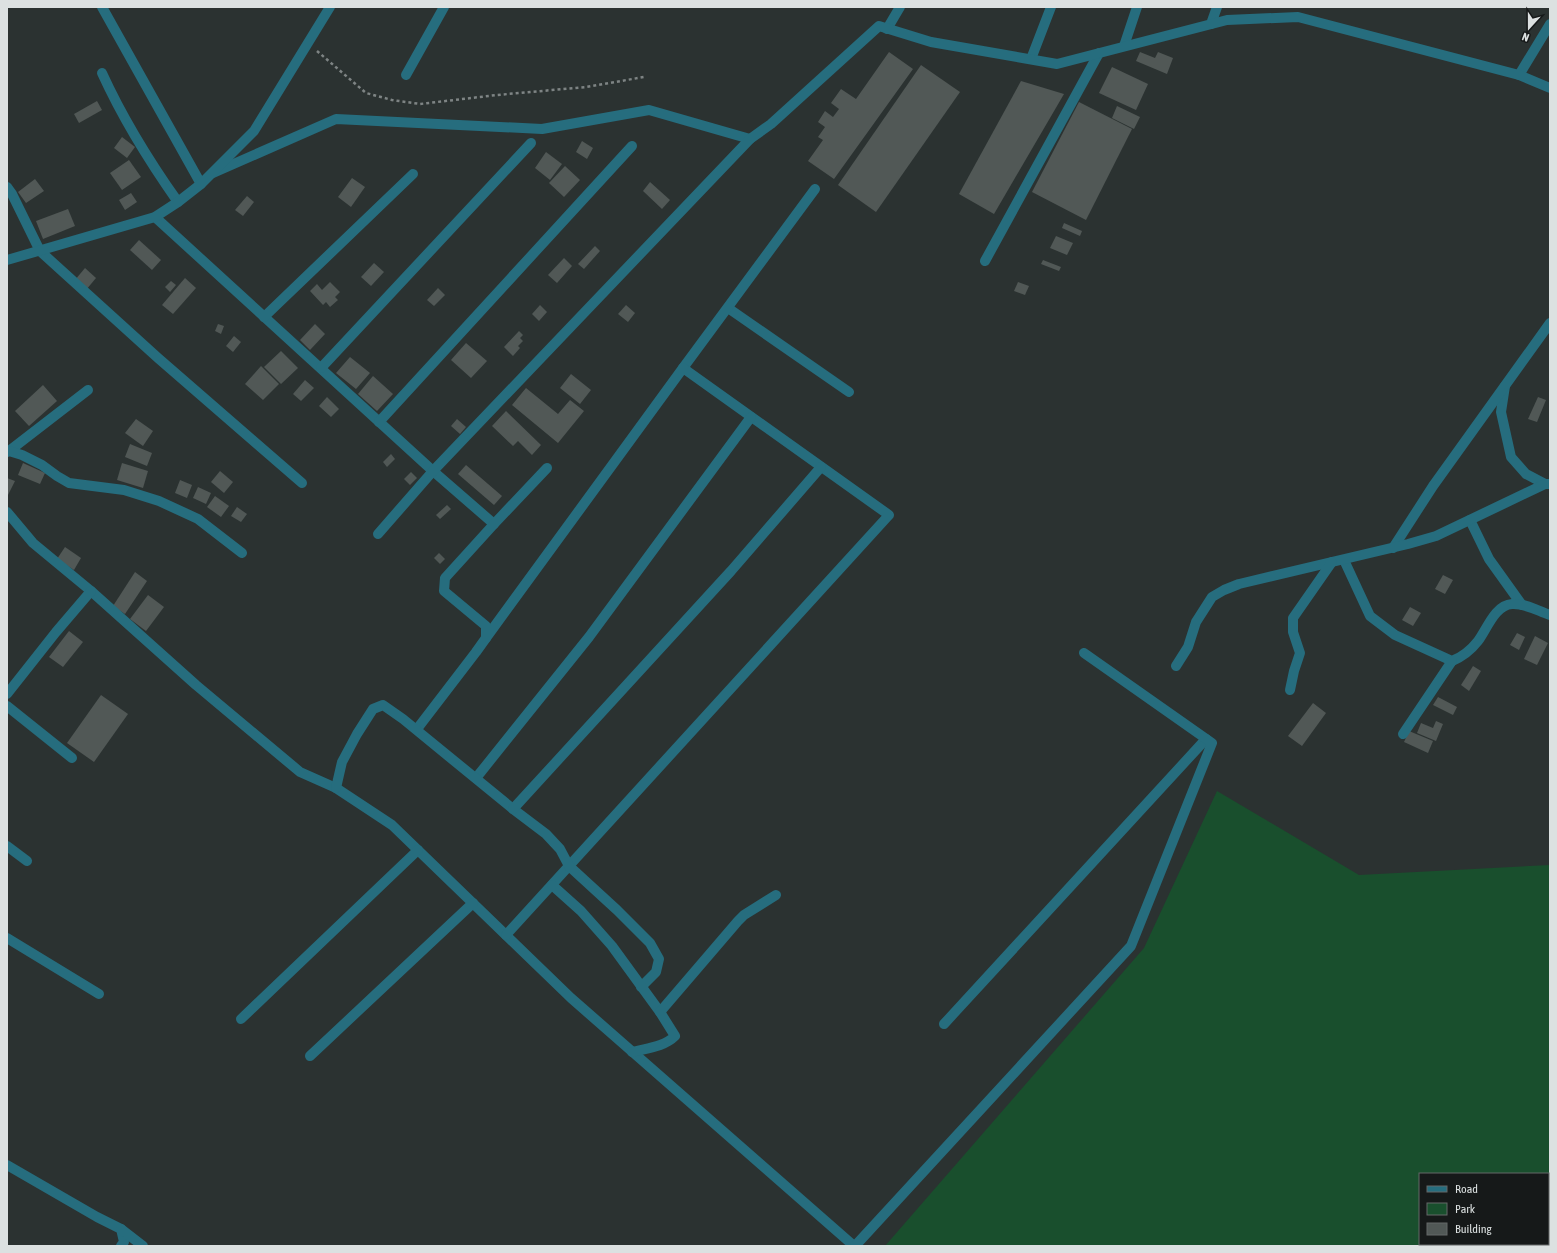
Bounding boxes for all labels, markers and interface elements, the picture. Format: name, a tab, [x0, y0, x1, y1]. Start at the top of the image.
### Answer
north arrow	[1509, 8, 1549, 48]
text: N	[1520, 31, 1531, 44]
legend	[1419, 1173, 1549, 1245]
text: Road	[1455, 1182, 1478, 1196]
text: Park	[1455, 1202, 1476, 1216]
text: Building	[1455, 1222, 1493, 1236]

